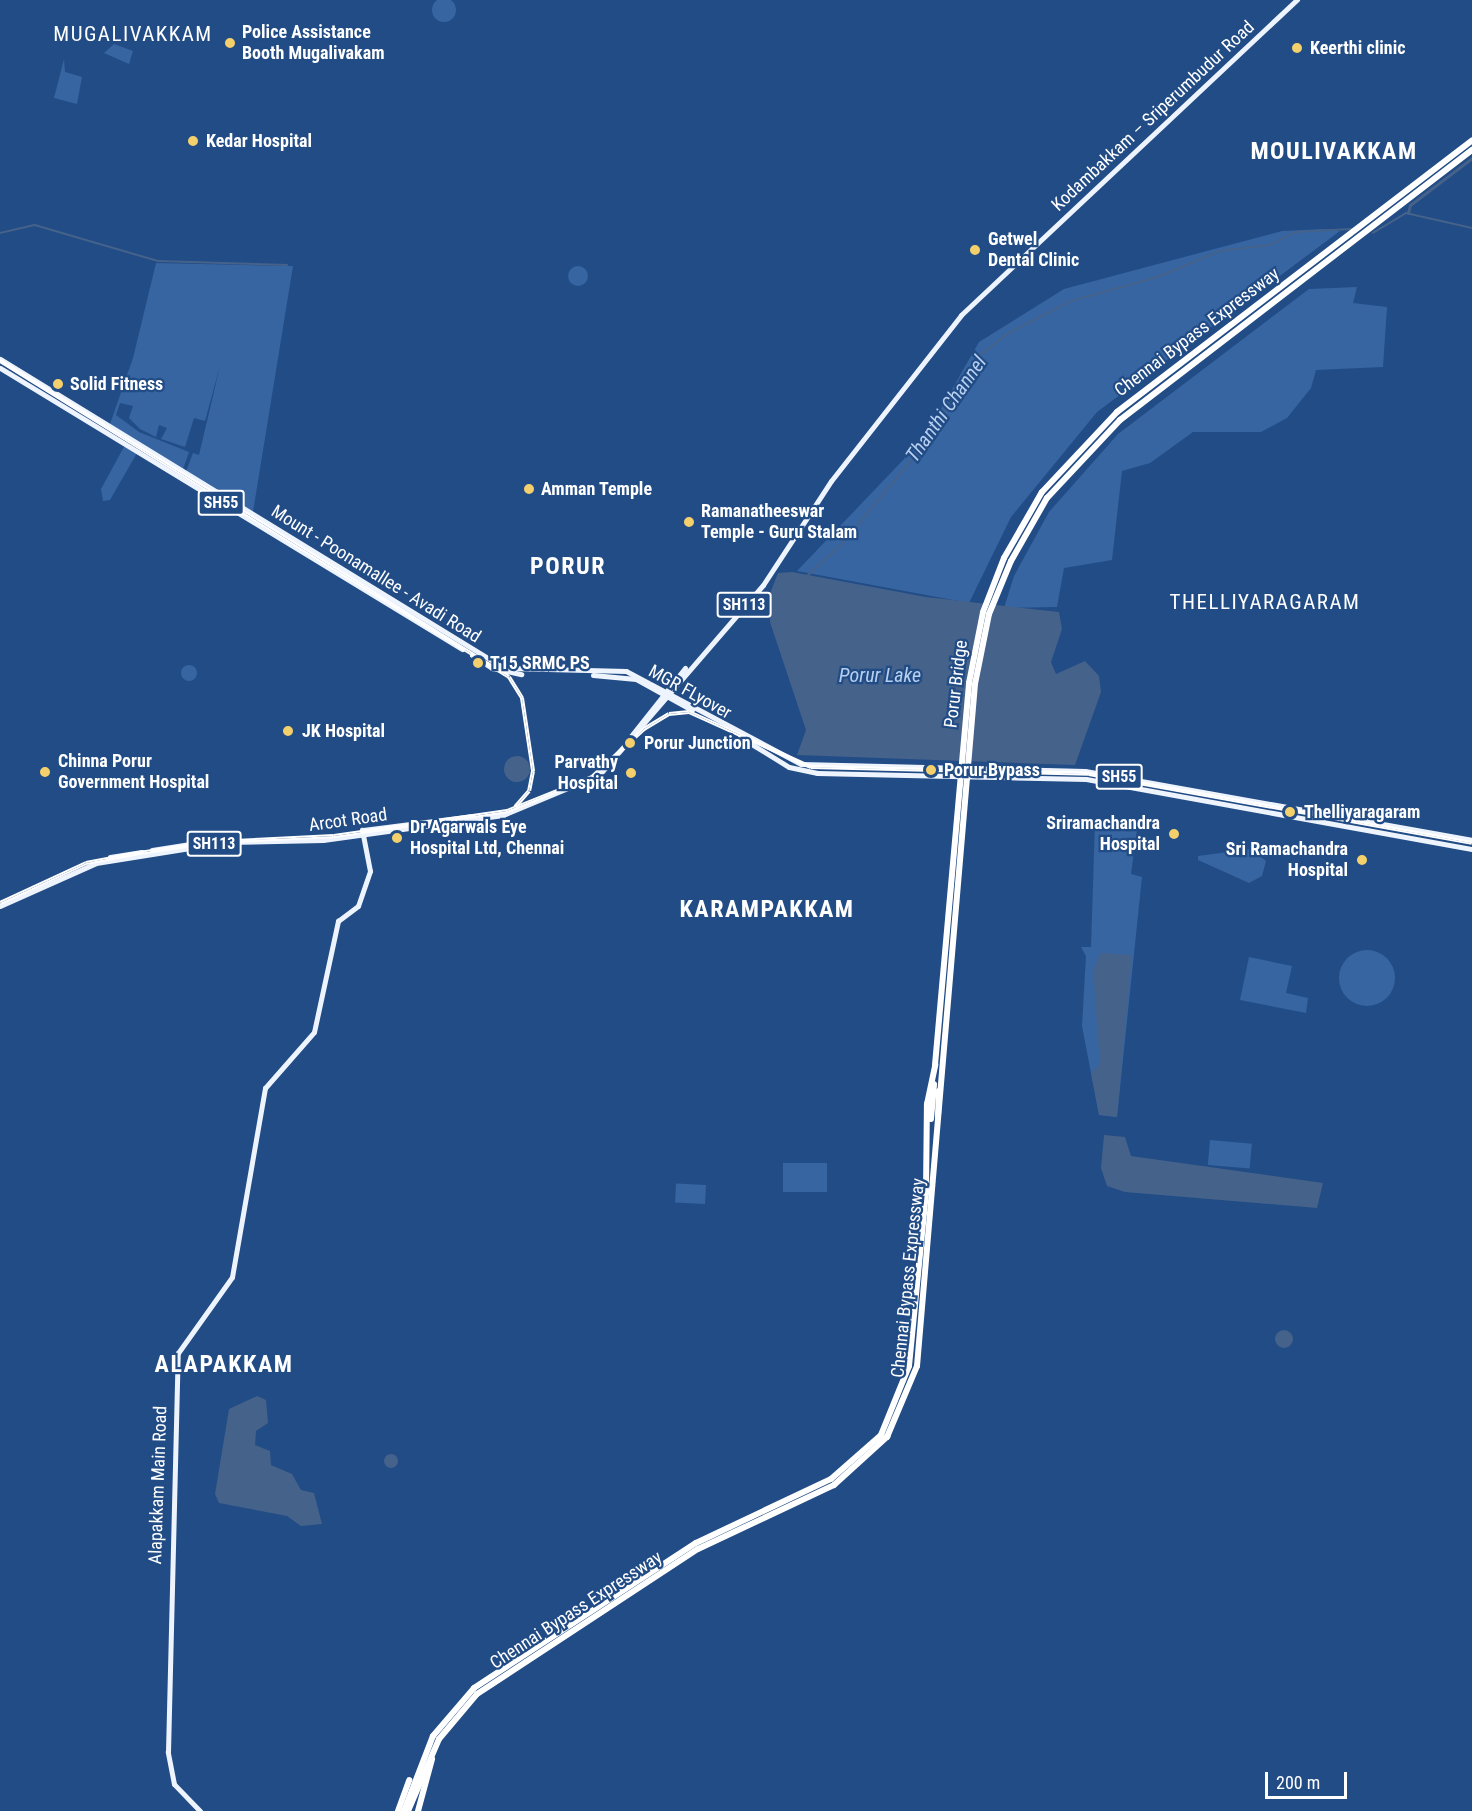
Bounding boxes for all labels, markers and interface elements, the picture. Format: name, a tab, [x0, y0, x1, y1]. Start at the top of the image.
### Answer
street label: Kodambakkam – Sriperumbudur Road	[1047, 16, 1259, 216]
district label: MUGALIVAKKAM	[53, 21, 213, 47]
place label: Police Assistance Booth Mugalivakam	[242, 22, 385, 64]
marker: Police Assistance Booth Mugalivakam	[223, 36, 237, 50]
place label: Keerthi clinic	[1310, 37, 1405, 59]
marker: Keerthi clinic	[1288, 39, 1306, 57]
place label: Kedar Hospital	[206, 130, 312, 152]
marker: Kedar Hospital	[184, 132, 202, 150]
district label: MOULIVAKKAM	[1250, 138, 1418, 166]
place label: Getwel Dental Clinic	[988, 229, 1079, 272]
marker: Getwel Dental Clinic	[966, 241, 984, 259]
street label: Chennai Bypass Expressway	[1110, 263, 1284, 401]
water label: Thanthi Channel	[901, 351, 991, 467]
place label: Solid Fitness	[70, 373, 163, 395]
marker: Solid Fitness	[51, 377, 65, 391]
place label: Amman Temple	[541, 478, 653, 500]
marker: Amman Temple	[522, 482, 536, 496]
road number: SH55	[197, 490, 245, 516]
street label: Mount - Poonamallee - Avadi Road	[267, 500, 485, 648]
place label: Ramanatheeswar Temple - Guru Stalam	[701, 501, 857, 544]
marker: Ramanatheeswar Temple - Guru Stalam	[682, 515, 696, 529]
district label: PORUR	[530, 553, 606, 581]
district label: THELLIYARAGARAM	[1170, 589, 1360, 615]
road number: SH113	[716, 592, 772, 618]
street label: Porur Bridge	[940, 639, 972, 729]
place label: T15 SRMC PS	[490, 652, 590, 674]
marker: T15 SRMC PS	[471, 656, 485, 670]
street label: MGR FLyover	[645, 660, 735, 724]
water label: Porur Lake	[839, 663, 921, 687]
place label: JK Hospital	[302, 720, 385, 742]
marker: JK Hospital	[279, 722, 297, 740]
place label: Porur Junction	[644, 732, 751, 754]
marker: Porur Junction	[621, 734, 639, 752]
place label: Chinna Porur Government Hospital	[58, 751, 209, 794]
place label: Parvathy Hospital	[554, 752, 618, 795]
place label: Porur Bypass	[944, 759, 1040, 781]
marker: Porur Bypass	[922, 761, 940, 779]
marker: Chinna Porur Government Hospital	[36, 763, 54, 781]
marker: Parvathy Hospital	[622, 764, 640, 782]
road number: SH55	[1095, 764, 1143, 790]
place label: Thelliyaragaram	[1304, 801, 1420, 823]
marker: Thelliyaragaram	[1281, 803, 1299, 821]
street label: Arcot Road	[308, 804, 388, 836]
place label: Sriramachandra Hospital	[1046, 813, 1160, 856]
place label: Dr Agarwals Eye Hospital Ltd, Chennai	[410, 817, 564, 860]
marker: Sriramachandra Hospital	[1165, 825, 1183, 843]
marker: Dr Agarwals Eye Hospital Ltd, Chennai	[388, 829, 406, 847]
road number: SH113	[186, 831, 242, 857]
place label: Sri Ramachandra Hospital	[1226, 839, 1348, 882]
marker: Sri Ramachandra Hospital	[1353, 851, 1371, 869]
district label: KARAMPAKKAM	[680, 896, 854, 924]
street label: Chennai Bypass Expressway	[887, 1177, 929, 1379]
district label: ALAPAKKAM	[155, 1351, 293, 1379]
street label: Alapakkam Main Road	[144, 1405, 172, 1565]
street label: Chennai Bypass Expressway	[486, 1546, 666, 1674]
scale bar	[1268, 1760, 1350, 1798]
text: 200 m	[1276, 1772, 1320, 1793]

